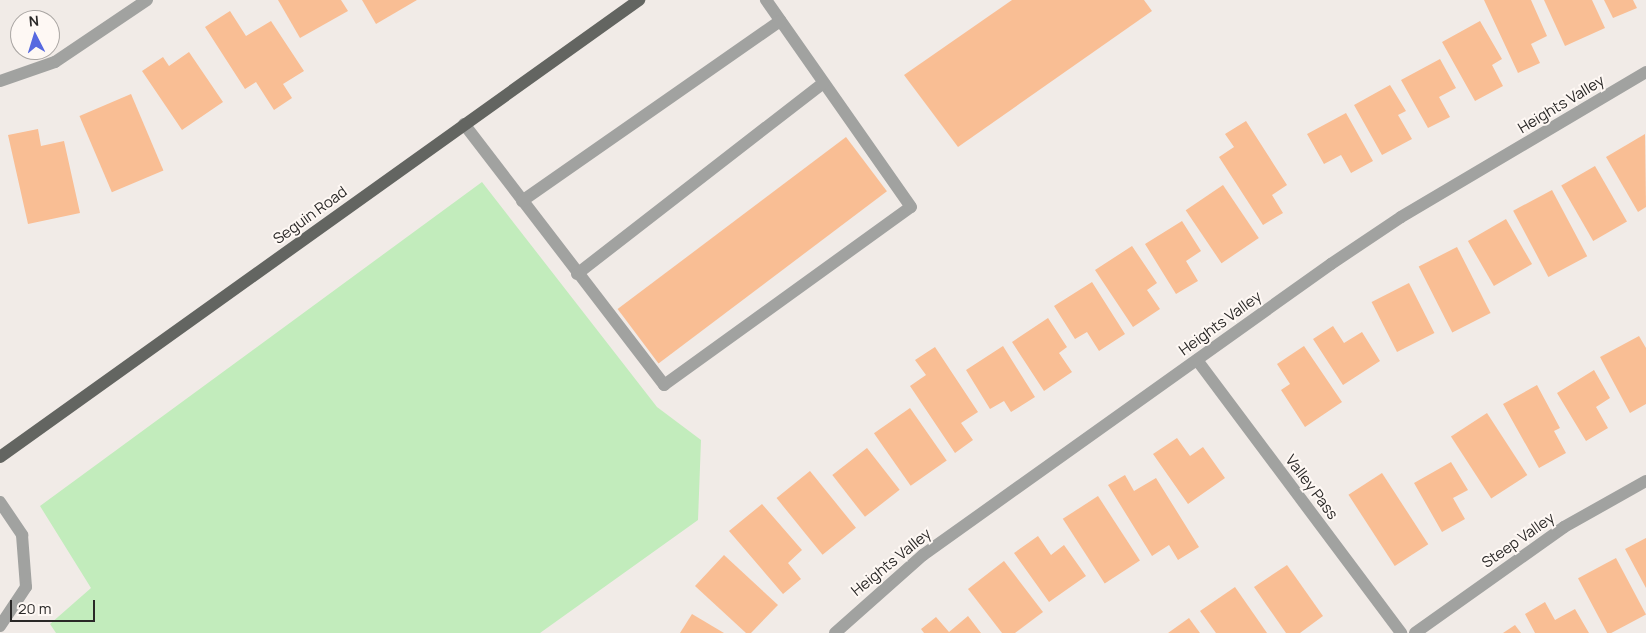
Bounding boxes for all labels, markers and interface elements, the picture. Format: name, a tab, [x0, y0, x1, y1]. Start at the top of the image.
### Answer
north arrow	[10, 10, 60, 60]
text: N	[28, 11, 40, 30]
street label: Heights Valley	[1515, 71, 1607, 137]
street label: Seguin Road	[270, 182, 350, 248]
street label: Heights Valley	[1175, 287, 1265, 359]
street label: Valley Pass	[1282, 451, 1342, 523]
street label: Steep Valley	[1478, 508, 1558, 572]
street label: Heights Valley	[847, 524, 935, 600]
scale bar	[12, 590, 98, 622]
text: 20 m	[18, 598, 51, 619]

